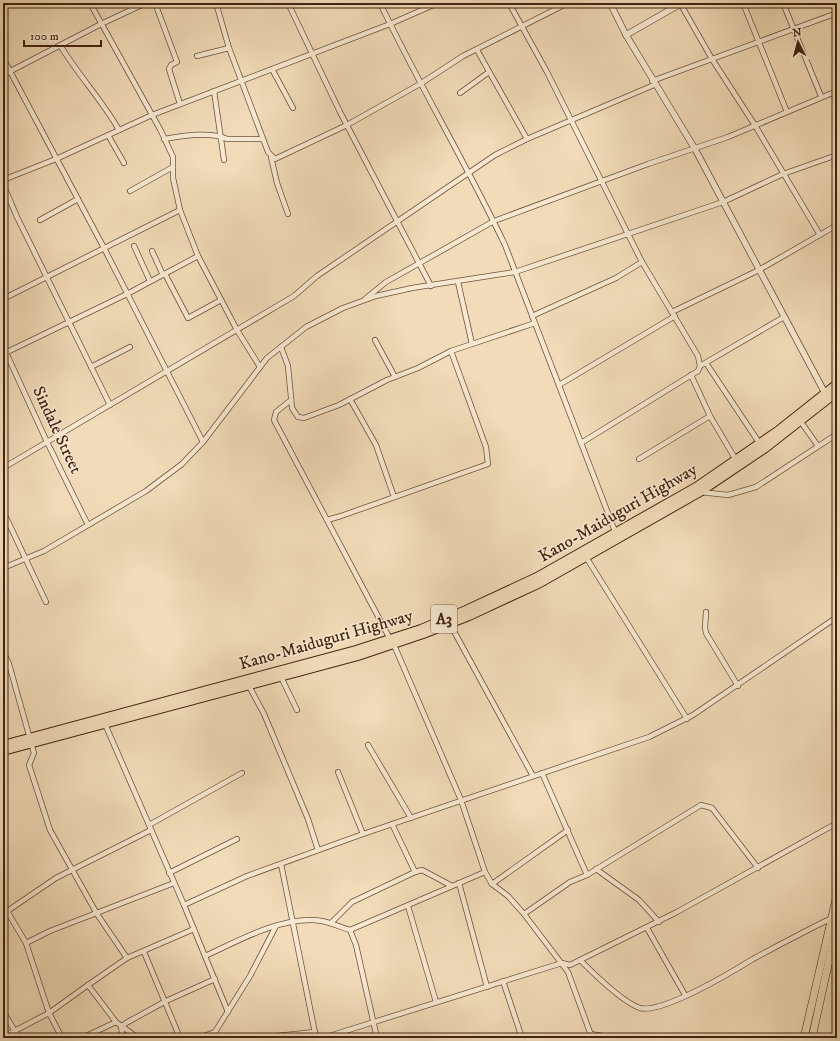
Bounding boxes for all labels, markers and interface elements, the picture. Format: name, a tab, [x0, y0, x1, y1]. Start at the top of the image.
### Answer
scale bar	[24, 22, 101, 48]
north arrow	[778, 22, 818, 62]
text: N	[792, 26, 802, 40]
text: 100 m	[30, 29, 59, 44]
street label: Sindale Street	[27, 383, 87, 478]
street label: Kano-Maiduguri Highway	[535, 458, 702, 567]
street label: Kano-Maiduguri Highway	[237, 604, 416, 675]
road number: A3	[431, 605, 457, 633]

